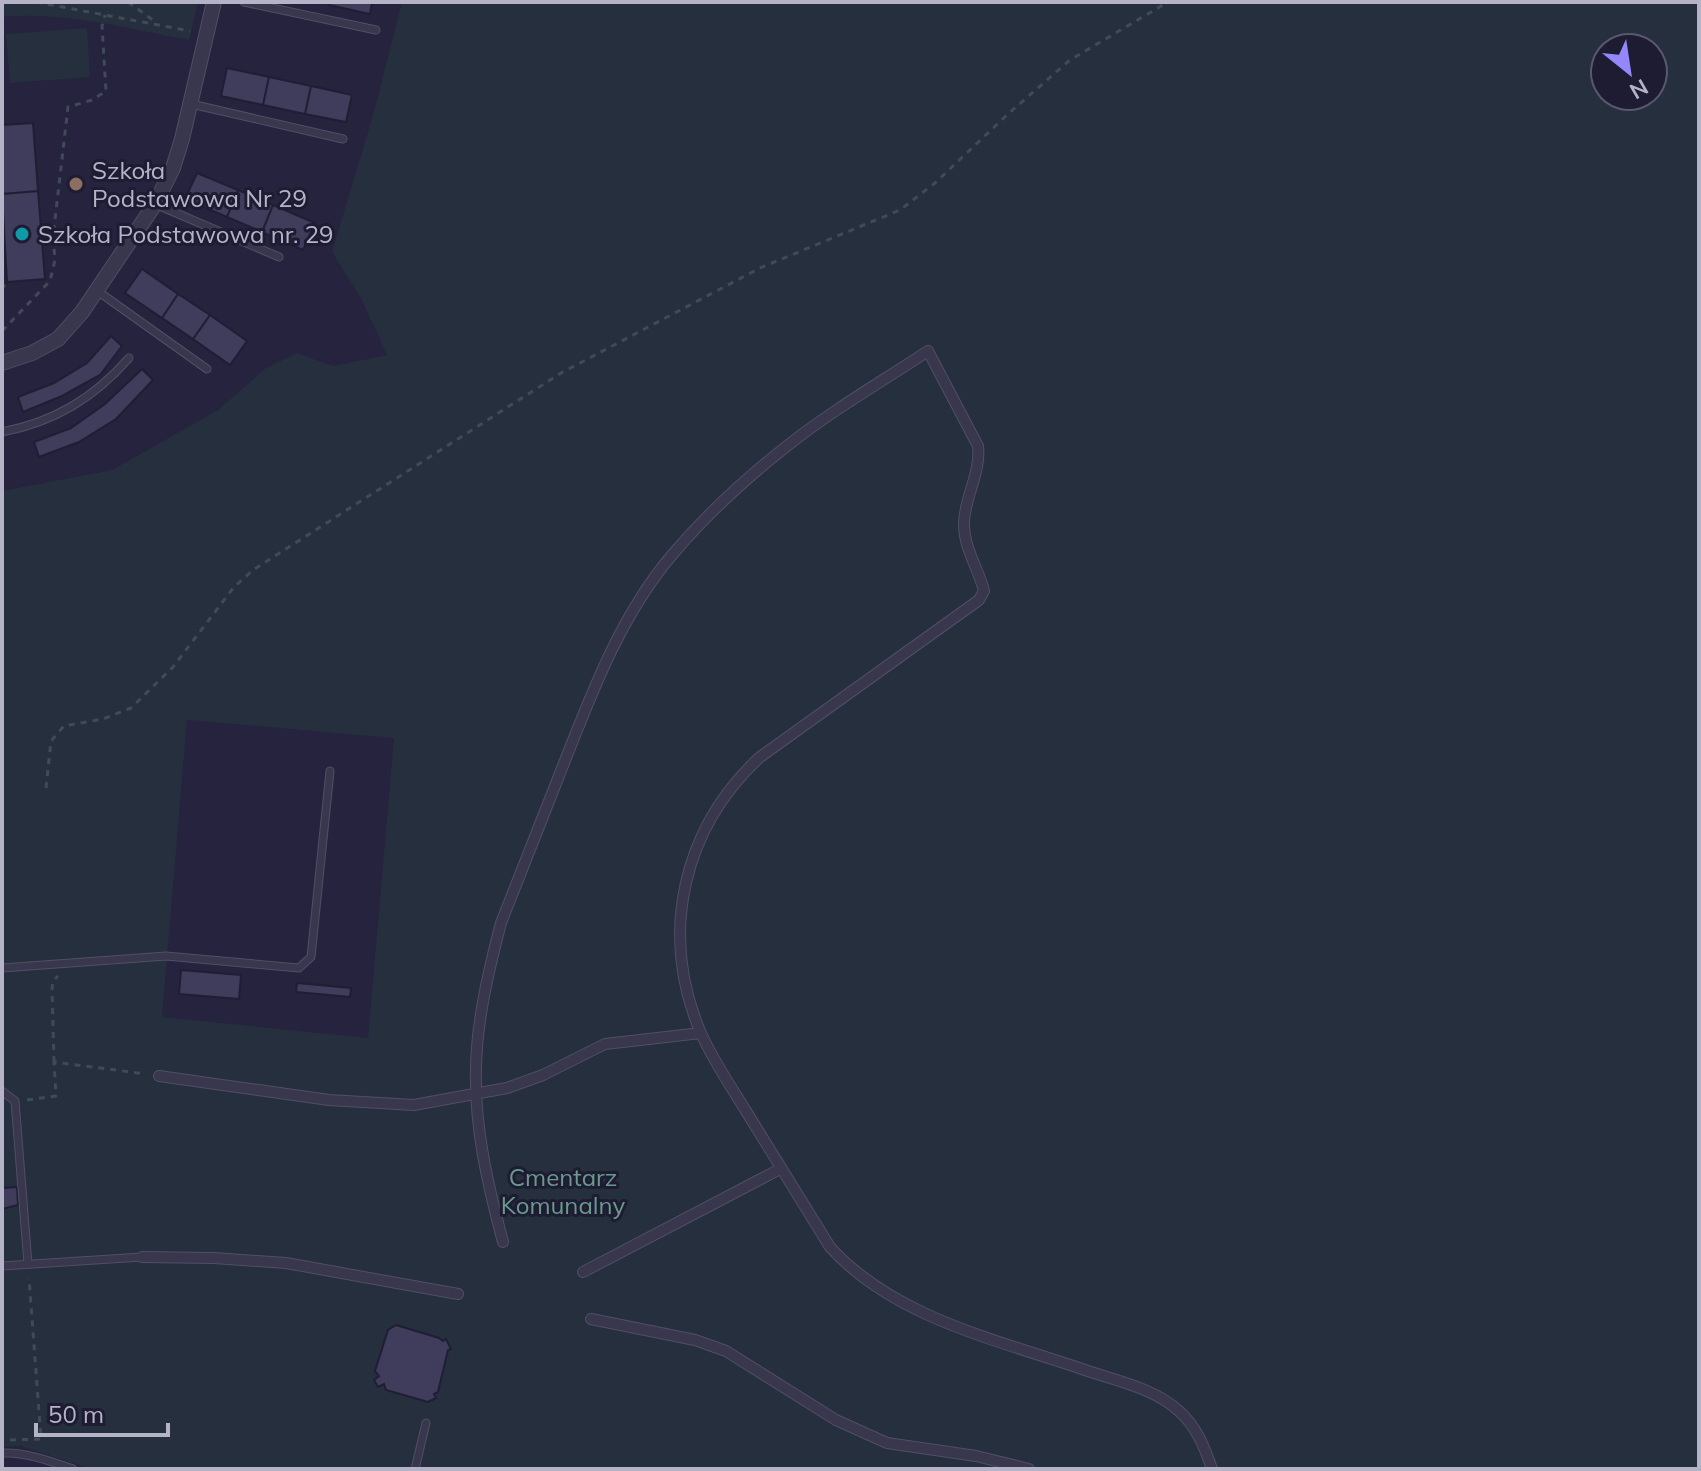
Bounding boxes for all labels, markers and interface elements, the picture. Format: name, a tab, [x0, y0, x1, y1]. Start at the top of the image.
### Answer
north arrow	[1589, 32, 1669, 112]
text: N	[1625, 73, 1653, 106]
place label: Szkoła Podstawowa Nr 29	[92, 155, 307, 213]
marker: Szkoła Podstawowa Nr 29	[67, 175, 85, 193]
place label: Szkoła Podstawowa nr. 29	[38, 219, 333, 249]
marker: Szkoła Podstawowa nr. 29	[13, 225, 31, 243]
park label: Cmentarz Komunalny	[501, 1162, 625, 1220]
scale bar	[36, 1387, 168, 1437]
text: 50 m	[48, 1399, 104, 1429]

